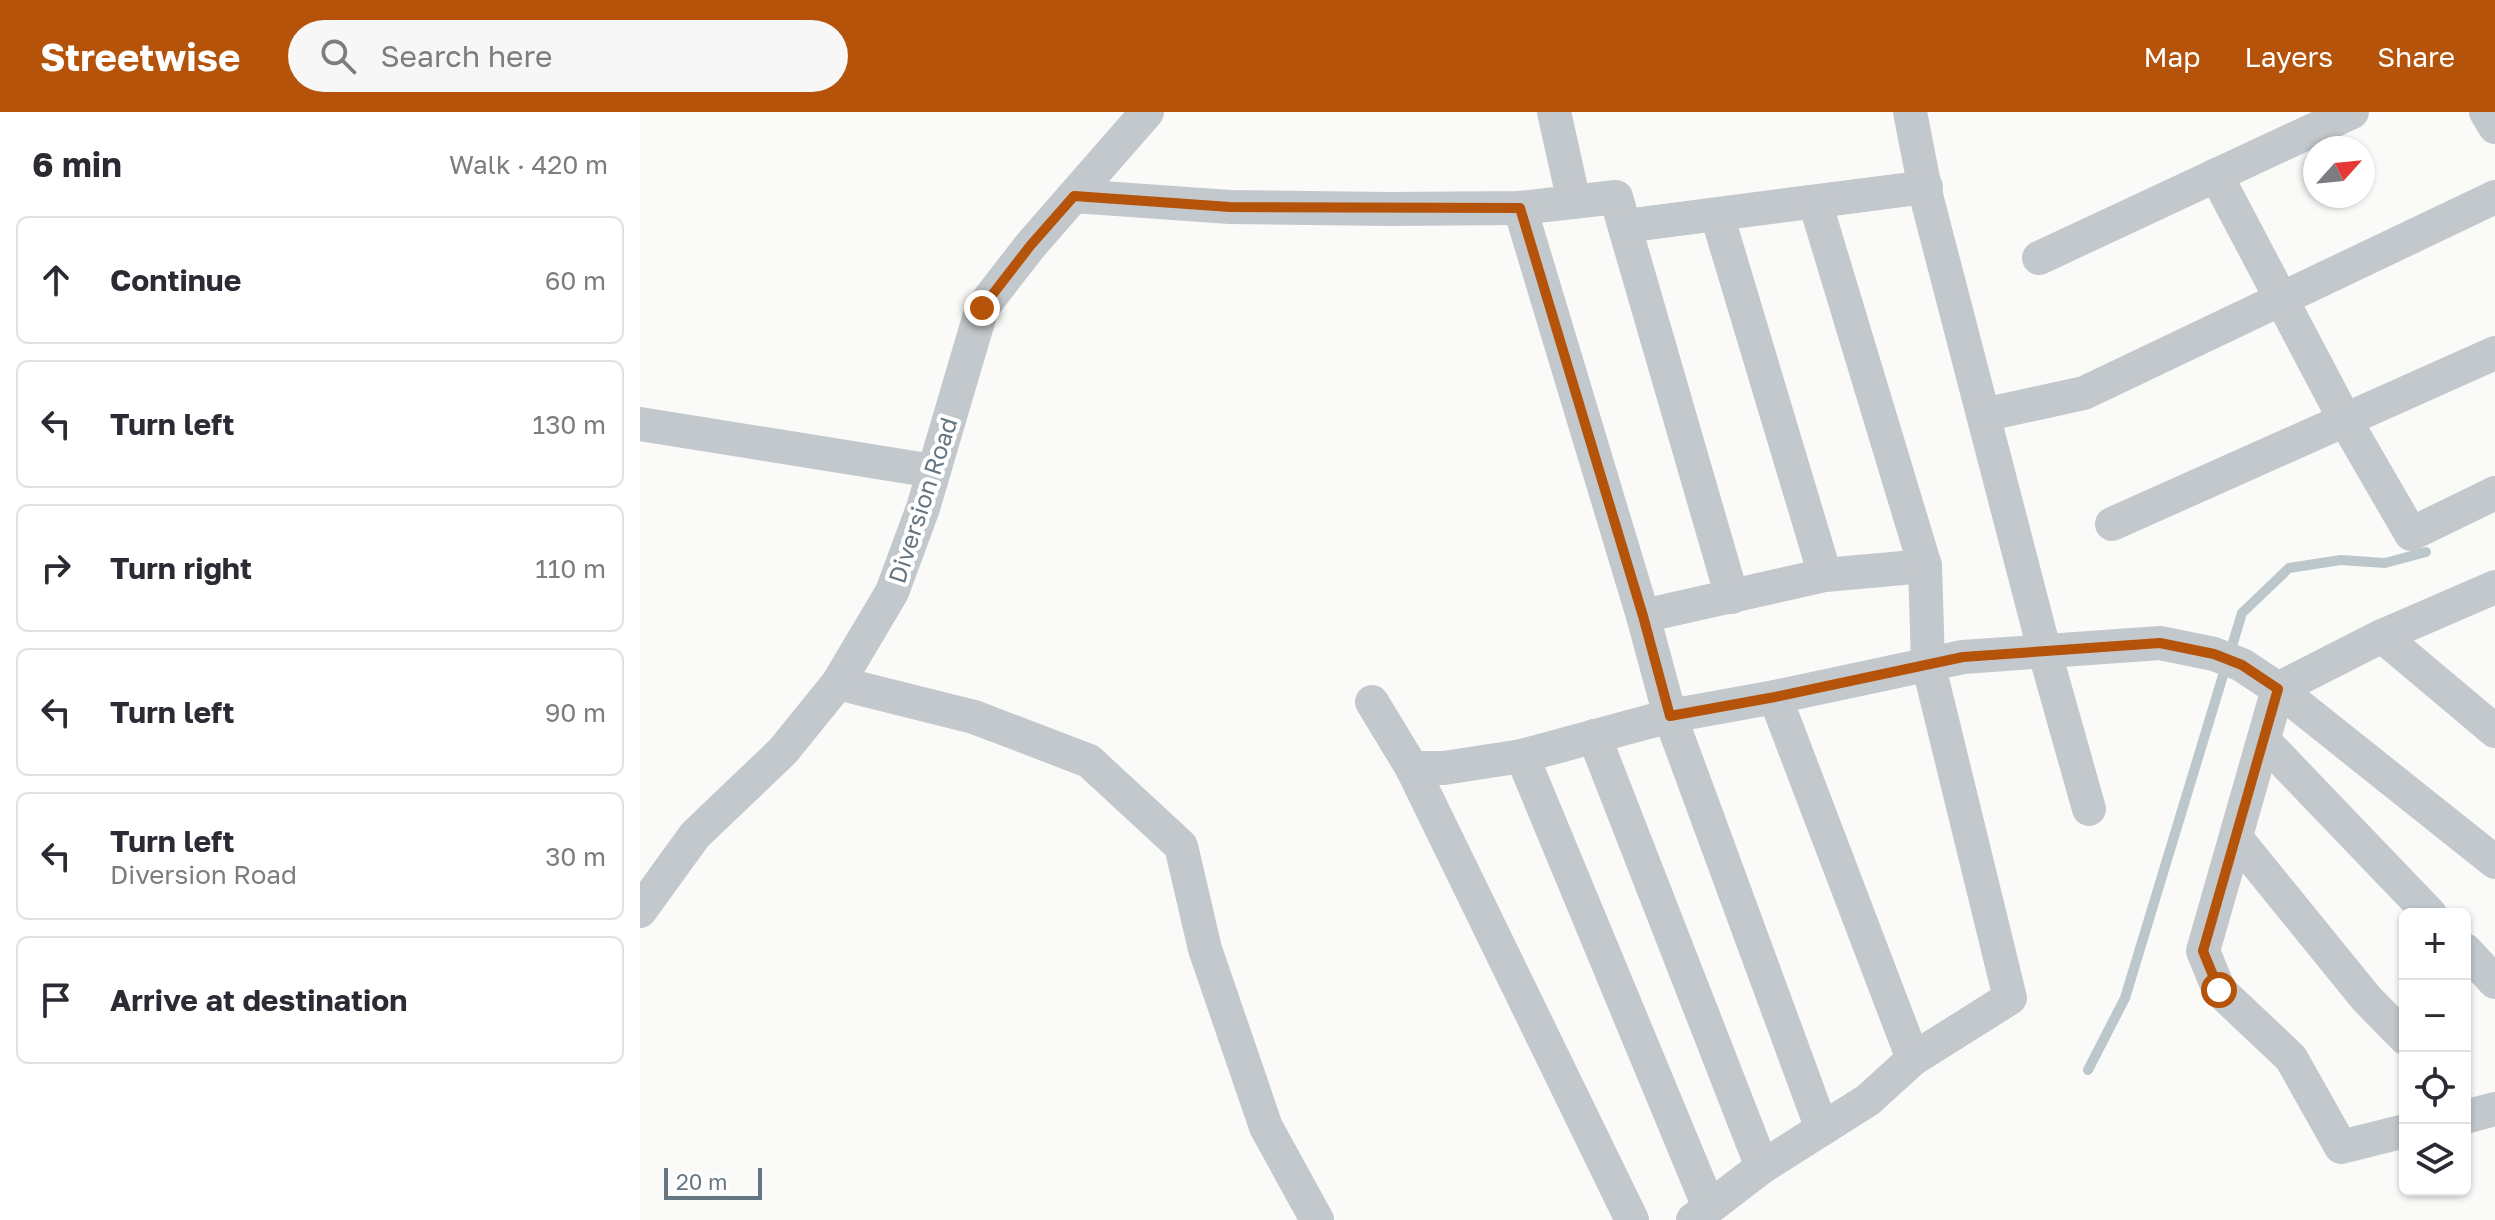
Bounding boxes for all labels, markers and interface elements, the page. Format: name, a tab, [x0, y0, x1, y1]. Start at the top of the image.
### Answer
search box	[288, 20, 848, 92]
text: Streetwise	[40, 34, 240, 79]
icon: search	[316, 34, 360, 78]
text: Search here	[380, 38, 552, 74]
text: Map	[2143, 40, 2201, 73]
text: Layers	[2245, 40, 2333, 73]
text: Share	[2377, 40, 2455, 73]
north arrow	[2303, 136, 2375, 208]
text: 6 min	[32, 144, 122, 184]
text: Walk · 420 m	[449, 149, 608, 180]
icon: ahead	[34, 258, 78, 302]
text: Continue	[110, 262, 241, 298]
text: 60 m	[545, 265, 606, 296]
route end	[964, 290, 1000, 326]
icon: left	[34, 402, 78, 446]
text: Turn left	[110, 406, 235, 442]
text: 130 m	[533, 409, 606, 440]
street label: Diversion Road	[882, 413, 962, 587]
icon: right	[34, 546, 78, 590]
text: Turn right	[110, 550, 252, 586]
text: 110 m	[535, 553, 606, 584]
icon: left	[34, 690, 78, 734]
text: Turn left	[110, 694, 235, 730]
text: 90 m	[545, 697, 606, 728]
text: Turn left	[110, 823, 235, 859]
icon: left	[34, 834, 78, 878]
text: 30 m	[545, 841, 606, 872]
text: Diversion Road	[110, 859, 297, 890]
map controls	[2399, 908, 2471, 1196]
button: +	[2399, 908, 2471, 980]
route start	[2201, 972, 2237, 1008]
icon: arrive	[34, 978, 78, 1022]
button: −	[2399, 980, 2471, 1052]
text: Arrive at destination	[110, 982, 407, 1018]
button: locate	[2399, 1052, 2471, 1124]
button: layers	[2399, 1124, 2471, 1196]
scale bar	[664, 1164, 762, 1200]
text: 20 m	[676, 1168, 727, 1195]

